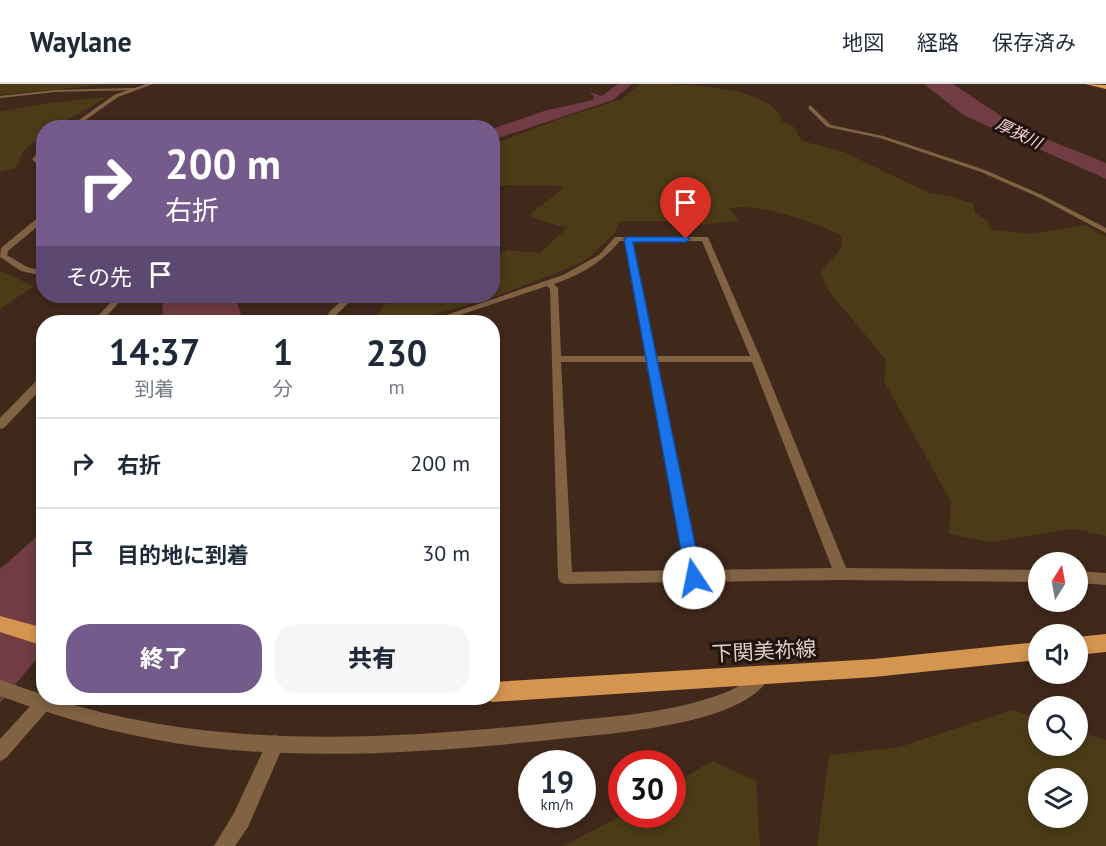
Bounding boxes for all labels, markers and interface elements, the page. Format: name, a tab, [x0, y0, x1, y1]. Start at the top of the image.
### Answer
text: Waylane	[30, 23, 132, 60]
text: 地図	[842, 29, 884, 56]
text: 経路	[917, 29, 959, 56]
text: 保存済み	[992, 29, 1076, 56]
water label: 厚狭川	[993, 113, 1047, 153]
text: 200 m	[165, 136, 281, 191]
icon: right	[66, 144, 144, 222]
pin	[660, 177, 711, 239]
icon: arrive	[669, 186, 702, 219]
text: 右折	[165, 193, 219, 227]
icon: arrive	[144, 258, 177, 291]
text: その先	[66, 263, 132, 291]
text: 14:37	[109, 328, 200, 375]
text: 1	[273, 328, 293, 375]
text: 230	[366, 329, 427, 376]
text: m	[388, 374, 405, 400]
text: 到着	[134, 376, 174, 402]
text: 分	[273, 376, 293, 402]
icon: right	[66, 447, 99, 480]
text: 200 m	[410, 449, 470, 477]
text: 右折	[117, 451, 161, 479]
icon: arrive	[66, 537, 99, 570]
text: 30 m	[422, 539, 470, 567]
text: 目的地に到着	[117, 541, 249, 569]
position arrow	[662, 546, 726, 610]
north arrow	[1028, 552, 1088, 612]
map controls	[1028, 552, 1088, 828]
button: 終了	[66, 624, 262, 693]
button: 共有	[274, 624, 470, 693]
button: sound	[1028, 624, 1088, 684]
street label: 下関美祢線	[711, 635, 817, 667]
button: search	[1028, 696, 1088, 756]
speed limit sign: 30	[608, 750, 686, 828]
text: 19	[540, 762, 574, 801]
button: layers	[1028, 768, 1088, 828]
text: km/h	[541, 795, 573, 814]

